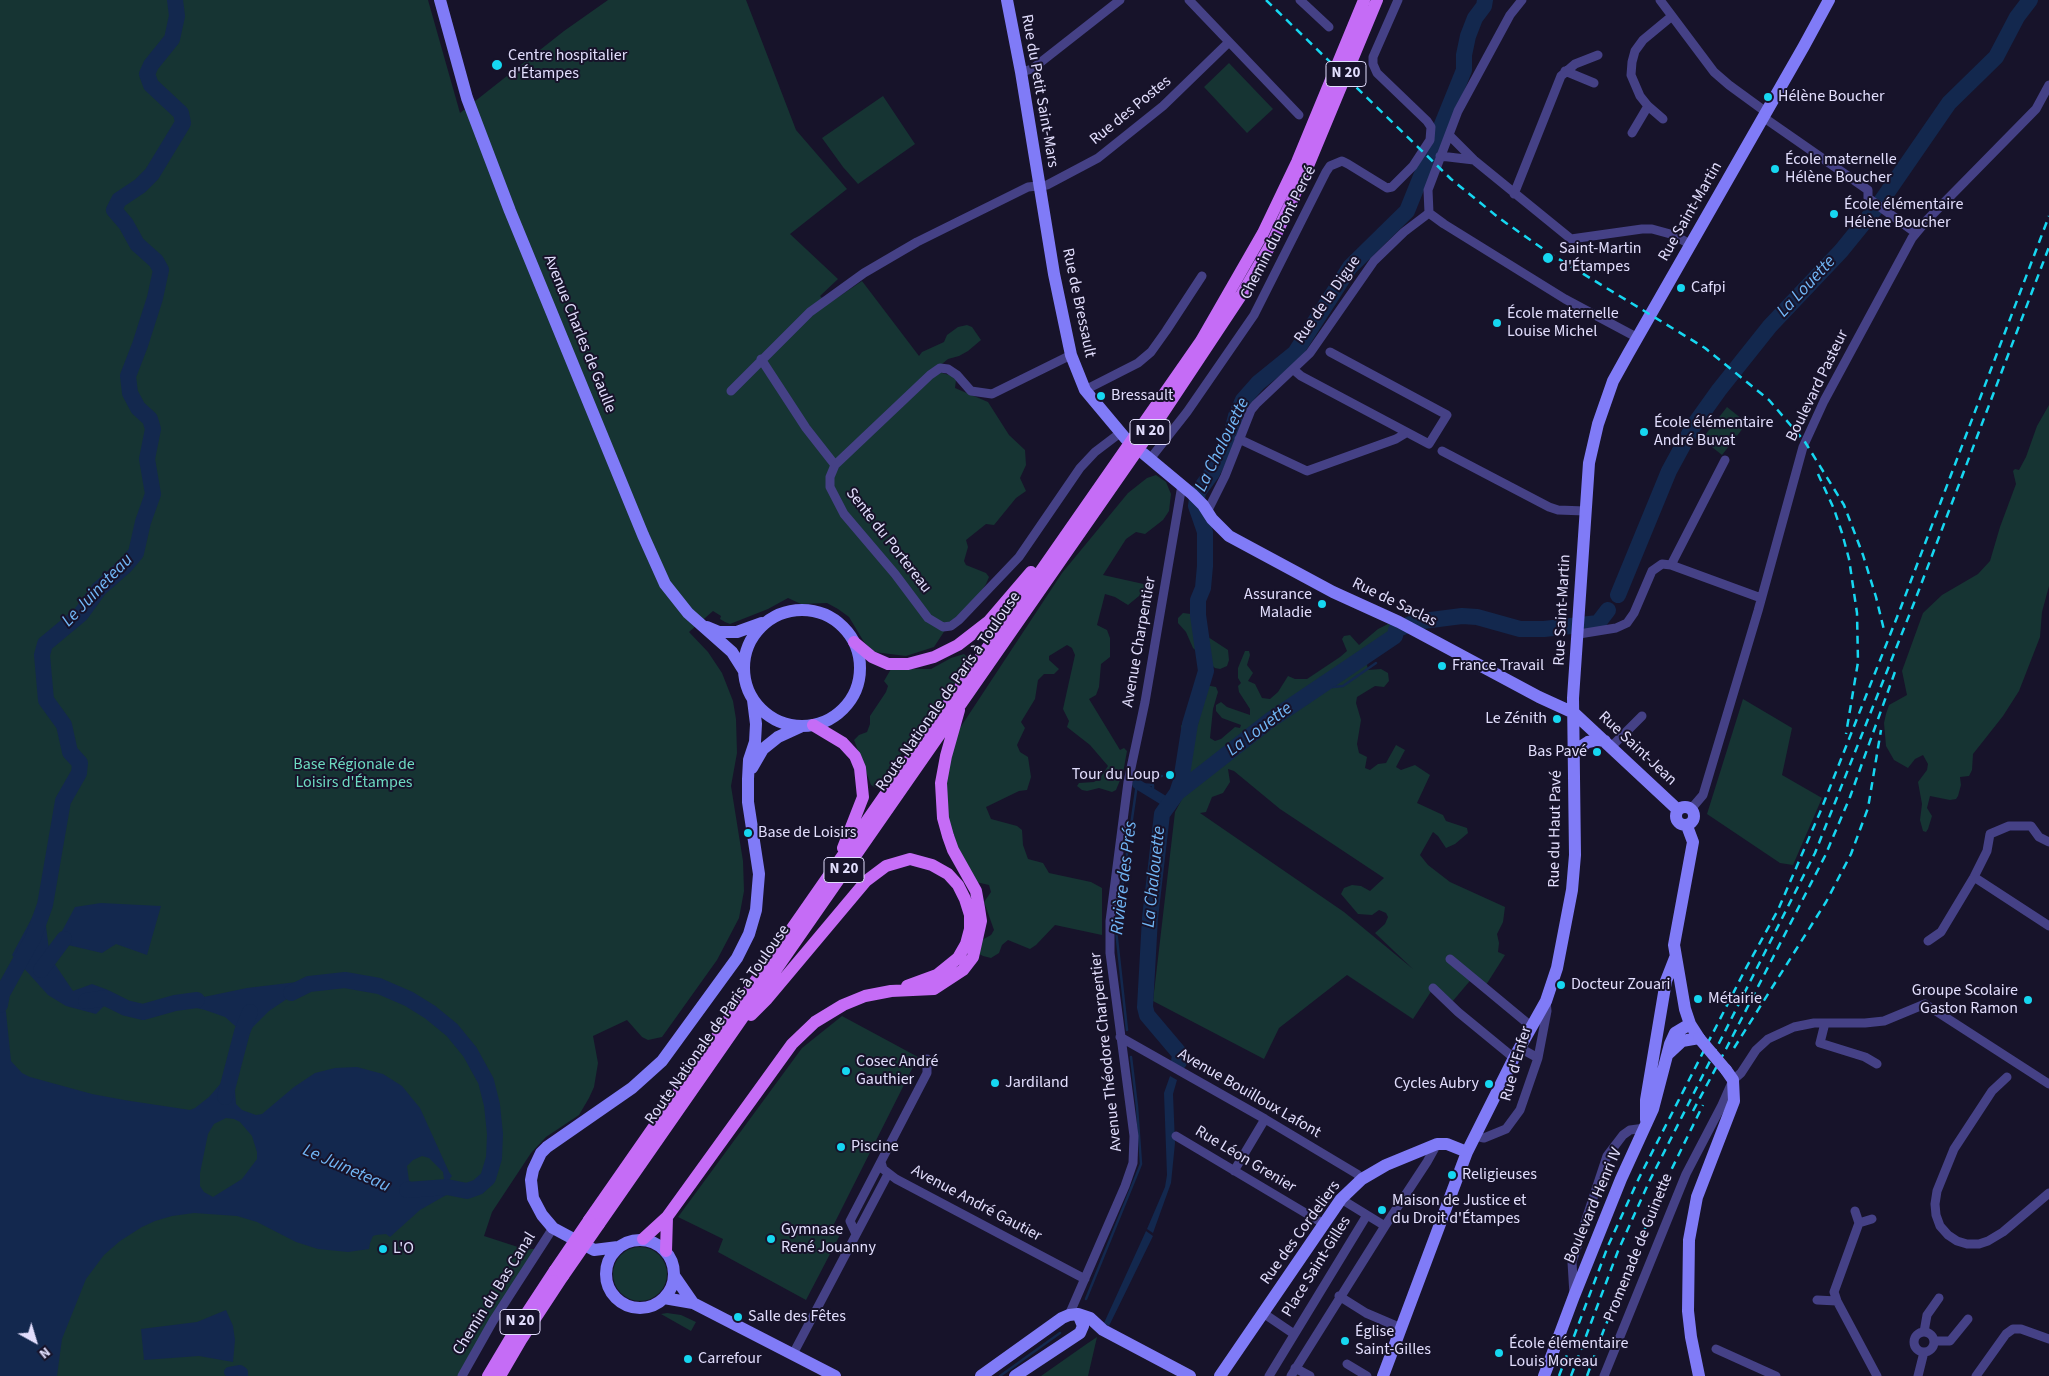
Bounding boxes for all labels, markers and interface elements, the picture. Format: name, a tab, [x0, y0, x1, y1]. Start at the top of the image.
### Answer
street label: Rue du Petit Saint-Mars	[1016, 13, 1062, 169]
place label: Centre hospitalier d'Étampes	[508, 46, 627, 84]
marker: Centre hospitalier d'Étampes	[490, 58, 504, 72]
road number: N 20	[1326, 62, 1366, 86]
street label: Rue des Postes	[1086, 72, 1176, 150]
place label: Hélène Boucher	[1778, 87, 1885, 107]
marker: Hélène Boucher	[1762, 91, 1774, 103]
place label: École maternelle Hélène Boucher	[1785, 150, 1897, 188]
street label: Rue Saint-Martin	[1655, 159, 1727, 265]
street label: Chemin du Pont Percé	[1237, 163, 1321, 303]
marker: École maternelle Hélène Boucher	[1769, 163, 1781, 175]
place label: École élémentaire Hélène Boucher	[1844, 195, 1963, 233]
marker: École élémentaire Hélène Boucher	[1828, 208, 1840, 220]
place label: Saint-Martin d'Étampes	[1559, 239, 1642, 277]
street label: Rue de Bressault	[1057, 247, 1099, 359]
marker: Saint-Martin d'Étampes	[1541, 251, 1555, 265]
street label: Avenue Charles de Gaulle	[539, 252, 619, 416]
street label: Rue de la Digue	[1291, 252, 1365, 348]
water label: La Louette	[1773, 252, 1841, 322]
place label: Cafpi	[1691, 278, 1726, 298]
marker: Cafpi	[1675, 282, 1687, 294]
place label: École maternelle Louise Michel	[1507, 304, 1619, 342]
marker: École maternelle Louise Michel	[1491, 317, 1503, 329]
street label: Boulevard Pasteur	[1783, 327, 1853, 445]
place label: Bressault	[1111, 386, 1173, 406]
marker: Bressault	[1095, 390, 1107, 402]
water label: La Chalouette	[1191, 395, 1255, 495]
place label: École élémentaire André Buvat	[1654, 413, 1773, 451]
road number: N 20	[1130, 420, 1170, 444]
marker: École élémentaire André Buvat	[1638, 426, 1650, 438]
street label: Sente du Portereau	[841, 485, 935, 597]
water label: Le Juineteau	[58, 550, 138, 632]
street label: Rue Saint-Martin	[1550, 554, 1576, 666]
street label: Rue de Saclas	[1349, 574, 1439, 632]
street label: Avenue Charpentier	[1119, 575, 1161, 709]
place label: Assurance Maladie	[1244, 585, 1312, 623]
street label: Route Nationale de Paris à Toulouse	[873, 589, 1025, 795]
marker: Assurance Maladie	[1316, 598, 1328, 610]
place label: France Travail	[1452, 656, 1544, 676]
marker: France Travail	[1436, 660, 1448, 672]
water label: La Louette	[1223, 698, 1297, 762]
street label: Rue Saint-Jean	[1594, 708, 1680, 790]
place label: Le Zénith	[1485, 709, 1547, 729]
marker: Le Zénith	[1551, 713, 1563, 725]
place label: Bas Pavé	[1528, 742, 1587, 762]
marker: Bas Pavé	[1591, 746, 1603, 758]
park label: Base Régionale de Loisirs d'Étampes	[293, 755, 415, 793]
place label: Tour du Loup	[1072, 765, 1160, 785]
marker: Tour du Loup	[1164, 769, 1176, 781]
street label: Rue du Haut Pavé	[1545, 770, 1567, 888]
water label: Rivière des Prés	[1107, 820, 1143, 936]
place label: Base de Loisirs	[758, 823, 856, 843]
water label: La Chalouette	[1139, 825, 1171, 929]
marker: Base de Loisirs	[742, 827, 754, 839]
road number: N 20	[824, 858, 864, 882]
street label: Route Nationale de Paris à Toulouse	[642, 922, 794, 1128]
street label: Avenue Théodore Charpentier	[1087, 951, 1127, 1153]
place label: Docteur Zouari	[1571, 975, 1670, 995]
marker: Docteur Zouari	[1555, 979, 1567, 991]
place label: Groupe Scolaire Gaston Ramon	[1912, 981, 2018, 1019]
place label: Métairie	[1708, 989, 1762, 1009]
marker: Métairie	[1692, 993, 1704, 1005]
marker: Groupe Scolaire Gaston Ramon	[2022, 994, 2034, 1006]
street label: Rue d'Enfer	[1497, 1024, 1537, 1104]
street label: Avenue Bouilloux Lafont	[1174, 1045, 1324, 1143]
place label: Cosec André Gauthier	[856, 1052, 939, 1090]
marker: Cosec André Gauthier	[840, 1065, 852, 1077]
place label: Jardiland	[1005, 1073, 1069, 1093]
place label: Cycles Aubry	[1394, 1074, 1479, 1094]
marker: Jardiland	[989, 1077, 1001, 1089]
marker: Cycles Aubry	[1483, 1078, 1495, 1090]
street label: Rue Léon Grenier	[1191, 1122, 1299, 1198]
place label: Piscine	[851, 1137, 899, 1157]
water label: Le Juineteau	[299, 1140, 393, 1198]
marker: Piscine	[835, 1141, 847, 1153]
street label: Boulevard Henri IV	[1561, 1145, 1627, 1267]
street label: Avenue André Gautier	[908, 1162, 1044, 1246]
place label: Religieuses	[1462, 1165, 1537, 1185]
marker: Religieuses	[1446, 1169, 1458, 1181]
street label: Promenade de Guinette	[1600, 1171, 1678, 1325]
street label: Rue des Cordeliers	[1257, 1177, 1345, 1289]
place label: Maison de Justice et du Droit d'Étampes	[1392, 1191, 1526, 1229]
marker: Maison de Justice et du Droit d'Étampes	[1376, 1204, 1388, 1216]
street label: Place Saint-Gilles	[1278, 1213, 1356, 1321]
place label: Gymnase René Jouanny	[781, 1220, 876, 1258]
street label: Chemin du Bas Canal	[449, 1229, 541, 1359]
marker: Gymnase René Jouanny	[765, 1233, 777, 1245]
place label: L'O	[393, 1239, 414, 1259]
marker: L'O	[377, 1243, 389, 1255]
place label: Salle des Fêtes	[748, 1307, 846, 1327]
road number: N 20	[500, 1310, 540, 1334]
marker: Salle des Fêtes	[732, 1311, 744, 1323]
north arrow	[10, 1316, 60, 1366]
place label: Église Saint-Gilles	[1355, 1322, 1431, 1360]
place label: École élémentaire Louis Moreau	[1509, 1334, 1628, 1372]
marker: Église Saint-Gilles	[1339, 1335, 1351, 1347]
text: N	[35, 1342, 54, 1363]
marker: École élémentaire Louis Moreau	[1493, 1347, 1505, 1359]
place label: Carrefour	[698, 1349, 761, 1369]
marker: Carrefour	[682, 1353, 694, 1365]

